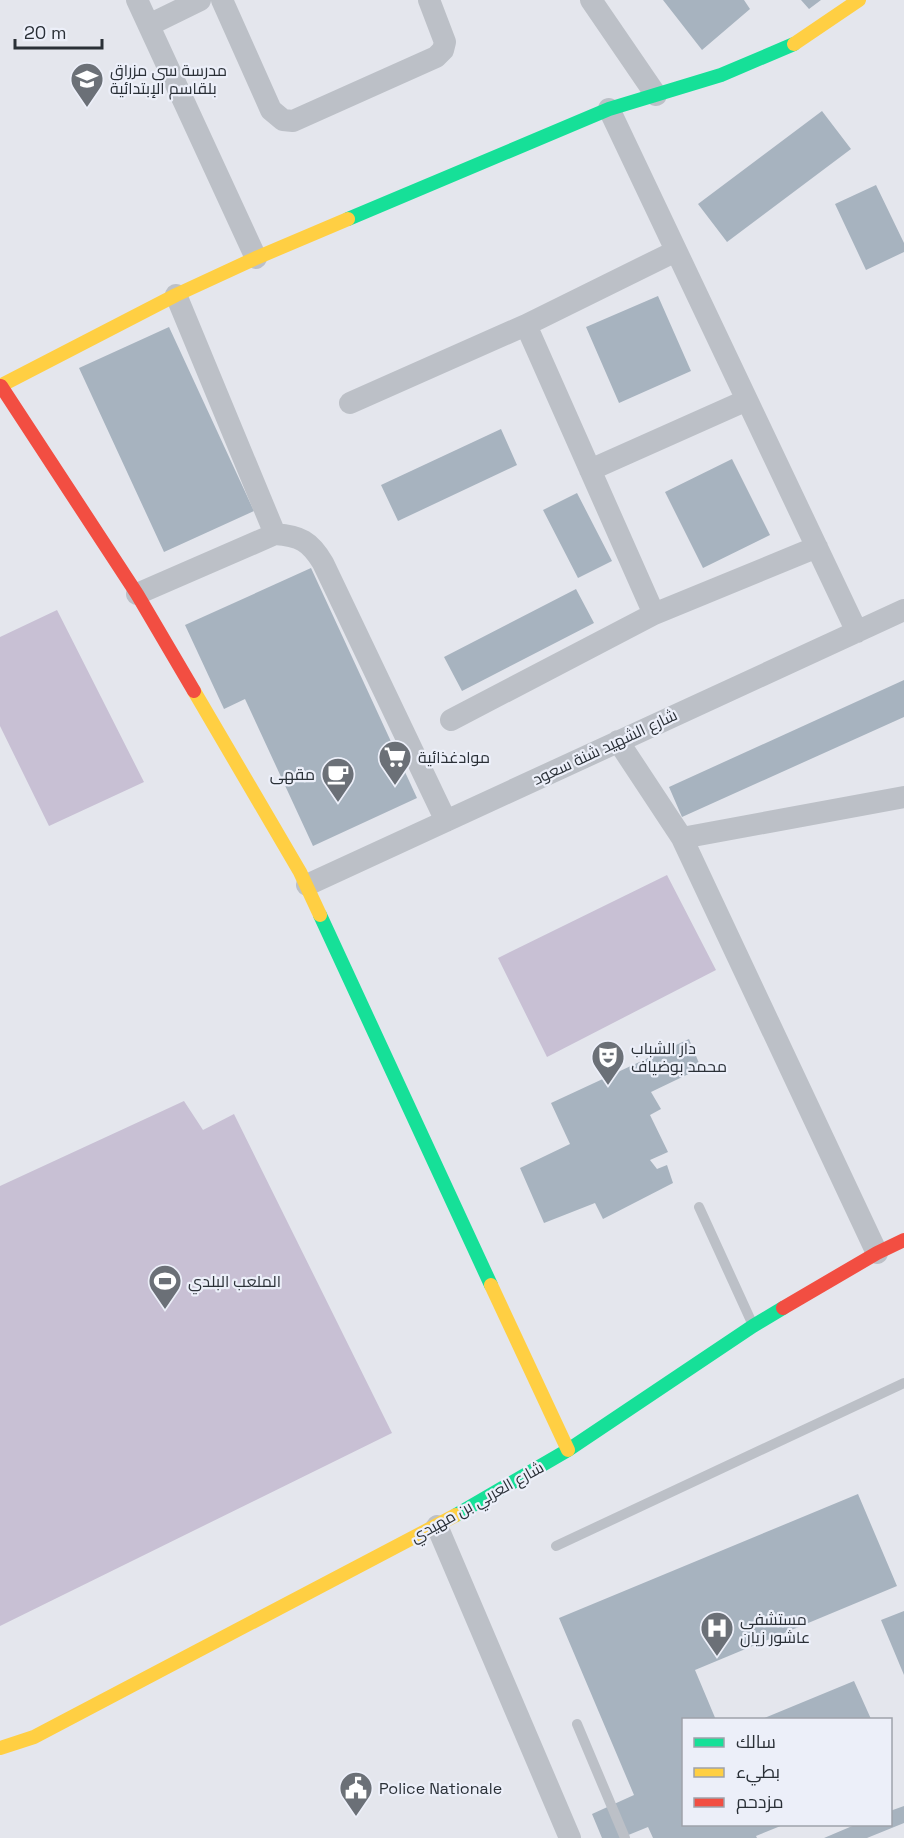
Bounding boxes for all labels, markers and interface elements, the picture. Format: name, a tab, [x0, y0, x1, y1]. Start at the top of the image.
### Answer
scale bar	[15, 12, 102, 50]
text: 20 m	[24, 21, 67, 44]
place label: مدرسة سي مزراق بلقاسم الإبتدائية	[110, 60, 227, 100]
school or university icon: مدرسة سي مزراق بلقاسم الإبتدائية	[69, 61, 105, 108]
street label: شارع الشهيد شنة سعود	[529, 704, 681, 791]
supermarket icon: موادغذائية	[377, 739, 413, 786]
place label: موادغذائية	[418, 747, 490, 768]
cafe icon: مقهى	[320, 756, 356, 803]
place label: مقهى	[270, 764, 315, 785]
place label: دار الشباب محمد بوضياف	[631, 1038, 727, 1077]
theatre icon: دار الشباب محمد بوضياف	[590, 1039, 626, 1086]
sports icon: الملعب البلدي	[147, 1263, 183, 1310]
place label: الملعب البلدي	[188, 1271, 281, 1295]
street label: شارع العربي بن مهيدي	[407, 1457, 549, 1550]
place label: مستشفى عاشور زيان	[740, 1609, 810, 1648]
hospital icon: مستشفى عاشور زيان	[699, 1610, 735, 1657]
legend	[682, 1718, 892, 1826]
text: سالك	[736, 1730, 776, 1753]
text: بطيء	[736, 1760, 780, 1786]
public building icon: Police Nationale	[338, 1770, 374, 1817]
place label: Police Nationale	[379, 1778, 502, 1799]
text: مزدحم	[736, 1790, 784, 1814]

